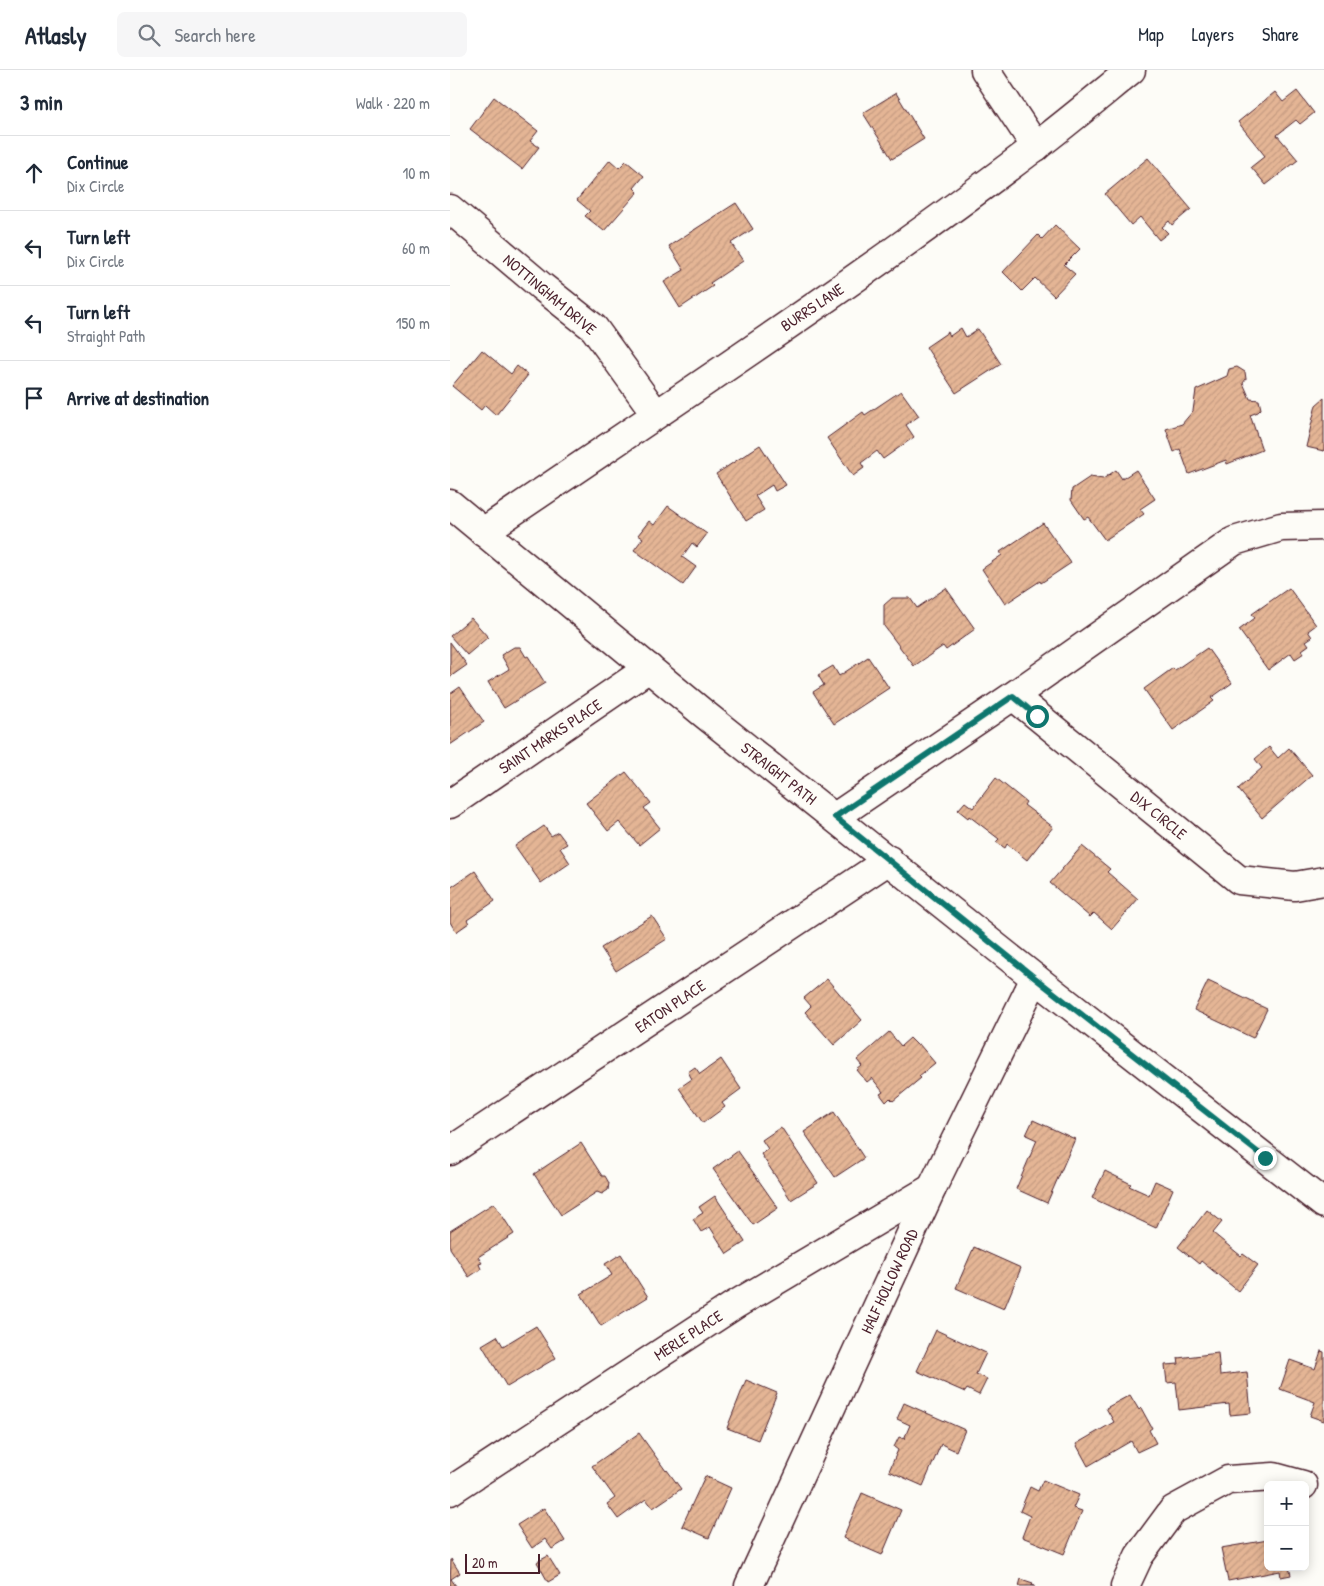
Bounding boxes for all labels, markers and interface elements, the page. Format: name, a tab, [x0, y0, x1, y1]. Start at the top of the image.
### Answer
search box	[117, 12, 467, 57]
text: Atlasly	[25, 19, 87, 51]
icon: search	[135, 21, 163, 49]
text: Search here	[175, 22, 256, 48]
text: Map	[1138, 22, 1164, 47]
text: Layers	[1192, 22, 1234, 47]
text: Share	[1262, 22, 1299, 47]
text: 3 min	[20, 88, 63, 117]
text: Walk · 220 m	[356, 92, 430, 114]
text: Continue	[67, 149, 128, 175]
icon: ahead	[20, 159, 48, 187]
text: 10 m	[402, 162, 430, 184]
text: Dix Circle	[67, 175, 124, 197]
text: Turn left	[67, 224, 130, 250]
icon: left	[20, 234, 48, 262]
text: 60 m	[402, 237, 430, 259]
street label: NOTTINGHAM DRIVE	[499, 248, 601, 340]
text: Dix Circle	[67, 250, 124, 272]
street label: BURRS LANE	[776, 278, 848, 336]
text: Turn left	[67, 299, 130, 325]
icon: left	[20, 309, 48, 337]
text: 150 m	[396, 312, 430, 334]
text: Straight Path	[67, 325, 145, 347]
icon: arrive	[20, 384, 48, 412]
text: Arrive at destination	[67, 385, 209, 411]
street label: SAINT MARKS PLACE	[494, 693, 606, 779]
route start	[1026, 705, 1049, 728]
street label: STRAIGHT PATH	[737, 736, 821, 810]
street label: DIX CIRCLE	[1126, 786, 1192, 844]
street label: EATON PLACE	[630, 974, 710, 1038]
route end	[1254, 1147, 1277, 1170]
street label: HALF HOLLOW ROAD	[855, 1225, 923, 1337]
street label: MERLE PLACE	[649, 1305, 727, 1365]
map controls	[1264, 1481, 1309, 1571]
button: +	[1264, 1481, 1309, 1526]
button: −	[1264, 1526, 1309, 1571]
scale bar	[465, 1551, 540, 1574]
text: 20 m	[472, 1553, 498, 1572]

